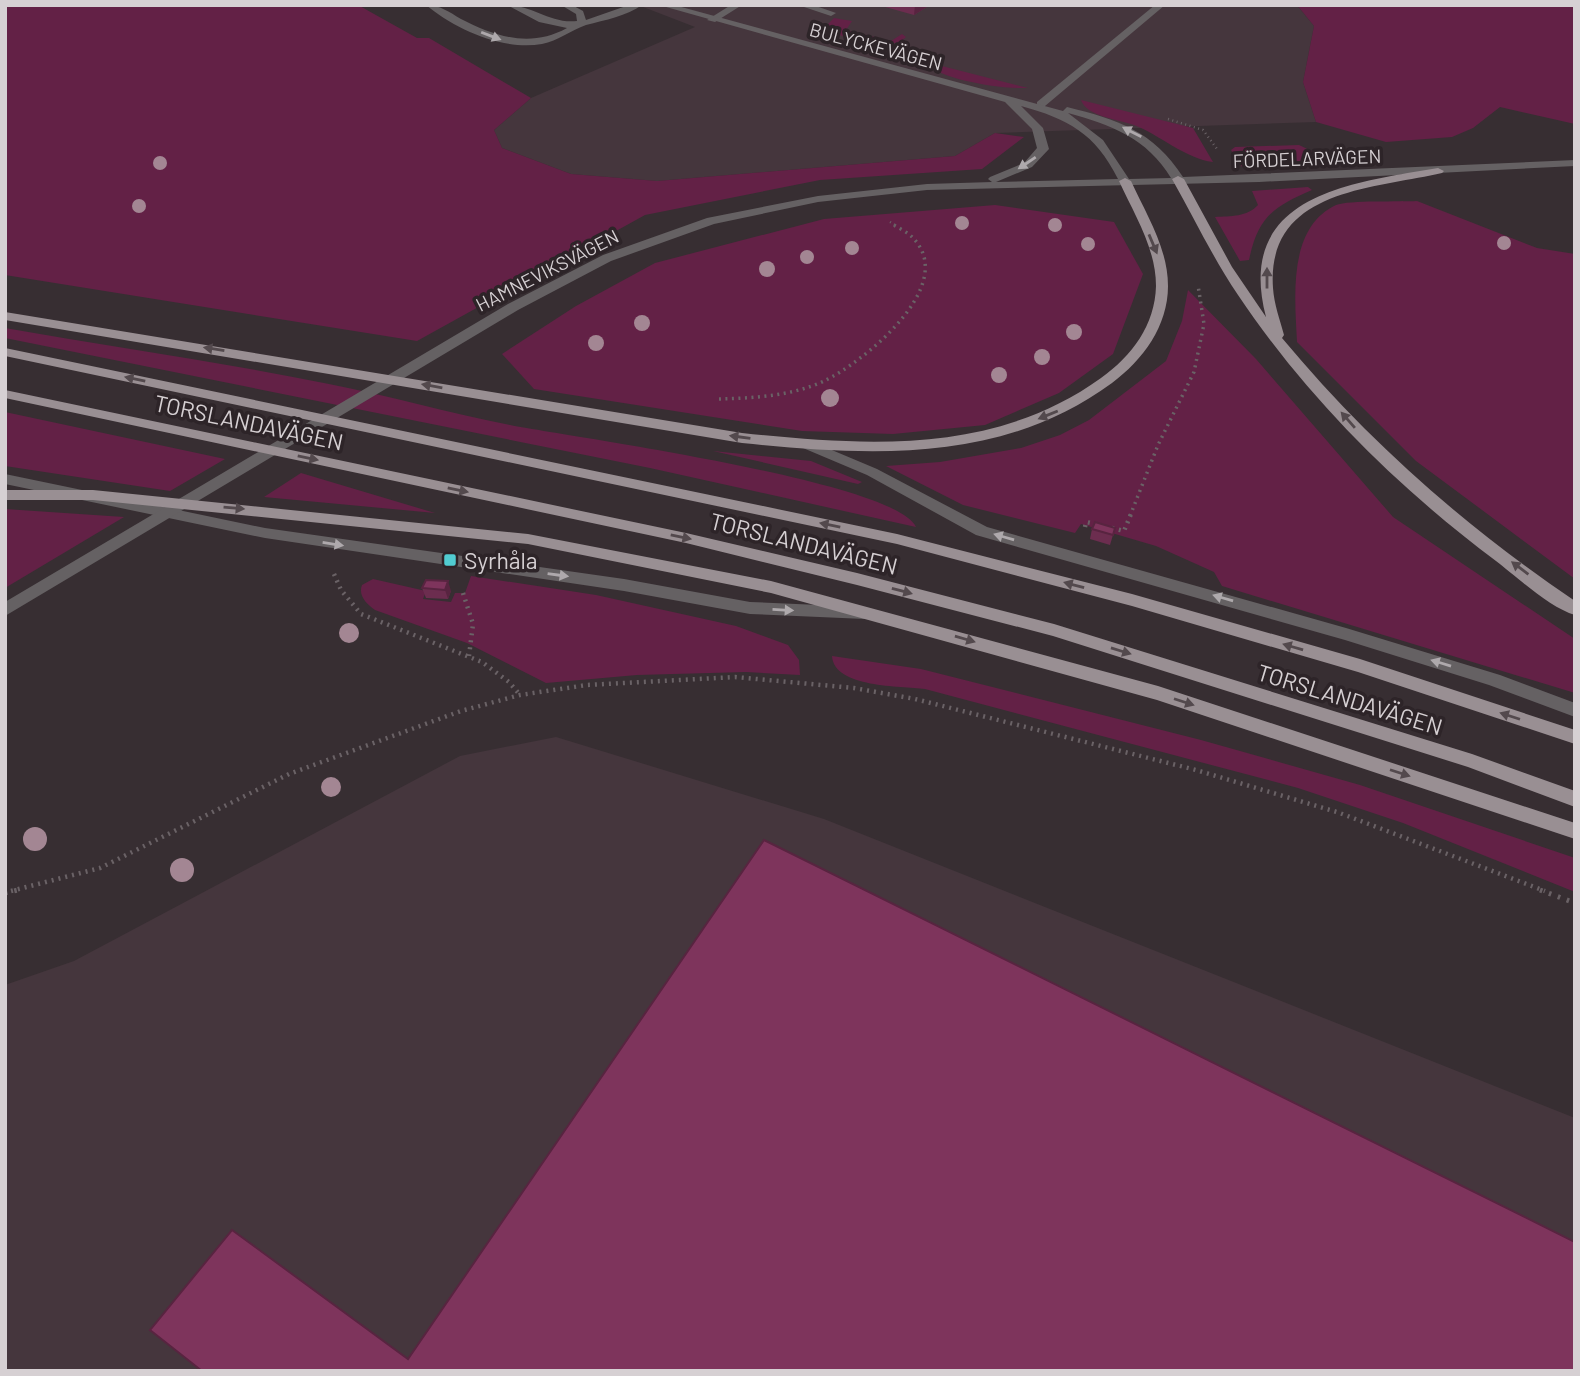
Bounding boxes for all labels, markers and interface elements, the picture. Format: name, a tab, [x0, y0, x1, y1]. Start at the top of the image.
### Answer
street label: BULYCKEVÄGEN	[807, 17, 945, 75]
one-way arrow	[480, 30, 501, 41]
one-way arrow	[1122, 126, 1142, 137]
street label: FÖRDELARVÄGEN	[1232, 144, 1382, 172]
one-way arrow	[1017, 157, 1037, 170]
street label: HAMNEVIKSVÄGEN	[472, 224, 622, 316]
one-way arrow	[1148, 233, 1159, 254]
one-way arrow	[1261, 267, 1273, 289]
one-way arrow	[203, 343, 225, 354]
one-way arrow	[124, 373, 146, 384]
one-way arrow	[421, 380, 443, 391]
street label: TORSLANDAVÄGEN	[152, 388, 346, 456]
one-way arrow	[1037, 410, 1058, 421]
one-way arrow	[1340, 411, 1356, 429]
one-way arrow	[729, 432, 751, 443]
one-way arrow	[297, 452, 319, 463]
one-way arrow	[447, 485, 469, 496]
one-way arrow	[223, 503, 245, 514]
street label: TORSLANDAVÄGEN	[707, 506, 901, 580]
one-way arrow	[819, 519, 841, 530]
one-way arrow	[670, 532, 692, 543]
one-way arrow	[993, 532, 1014, 542]
one-way arrow	[322, 538, 344, 549]
place label: Syrhåla	[464, 546, 538, 574]
marker: Syrhåla	[442, 552, 458, 568]
one-way arrow	[1511, 562, 1529, 576]
one-way arrow	[547, 570, 569, 581]
one-way arrow	[1064, 579, 1085, 589]
one-way arrow	[891, 586, 913, 597]
one-way arrow	[1212, 592, 1233, 602]
one-way arrow	[772, 604, 794, 615]
one-way arrow	[955, 634, 977, 645]
one-way arrow	[1282, 641, 1304, 652]
one-way arrow	[1111, 647, 1132, 657]
street label: TORSLANDAVÄGEN	[1254, 658, 1446, 740]
one-way arrow	[1430, 658, 1451, 668]
one-way arrow	[1174, 697, 1195, 708]
one-way arrow	[1499, 710, 1520, 721]
one-way arrow	[1390, 768, 1411, 779]

